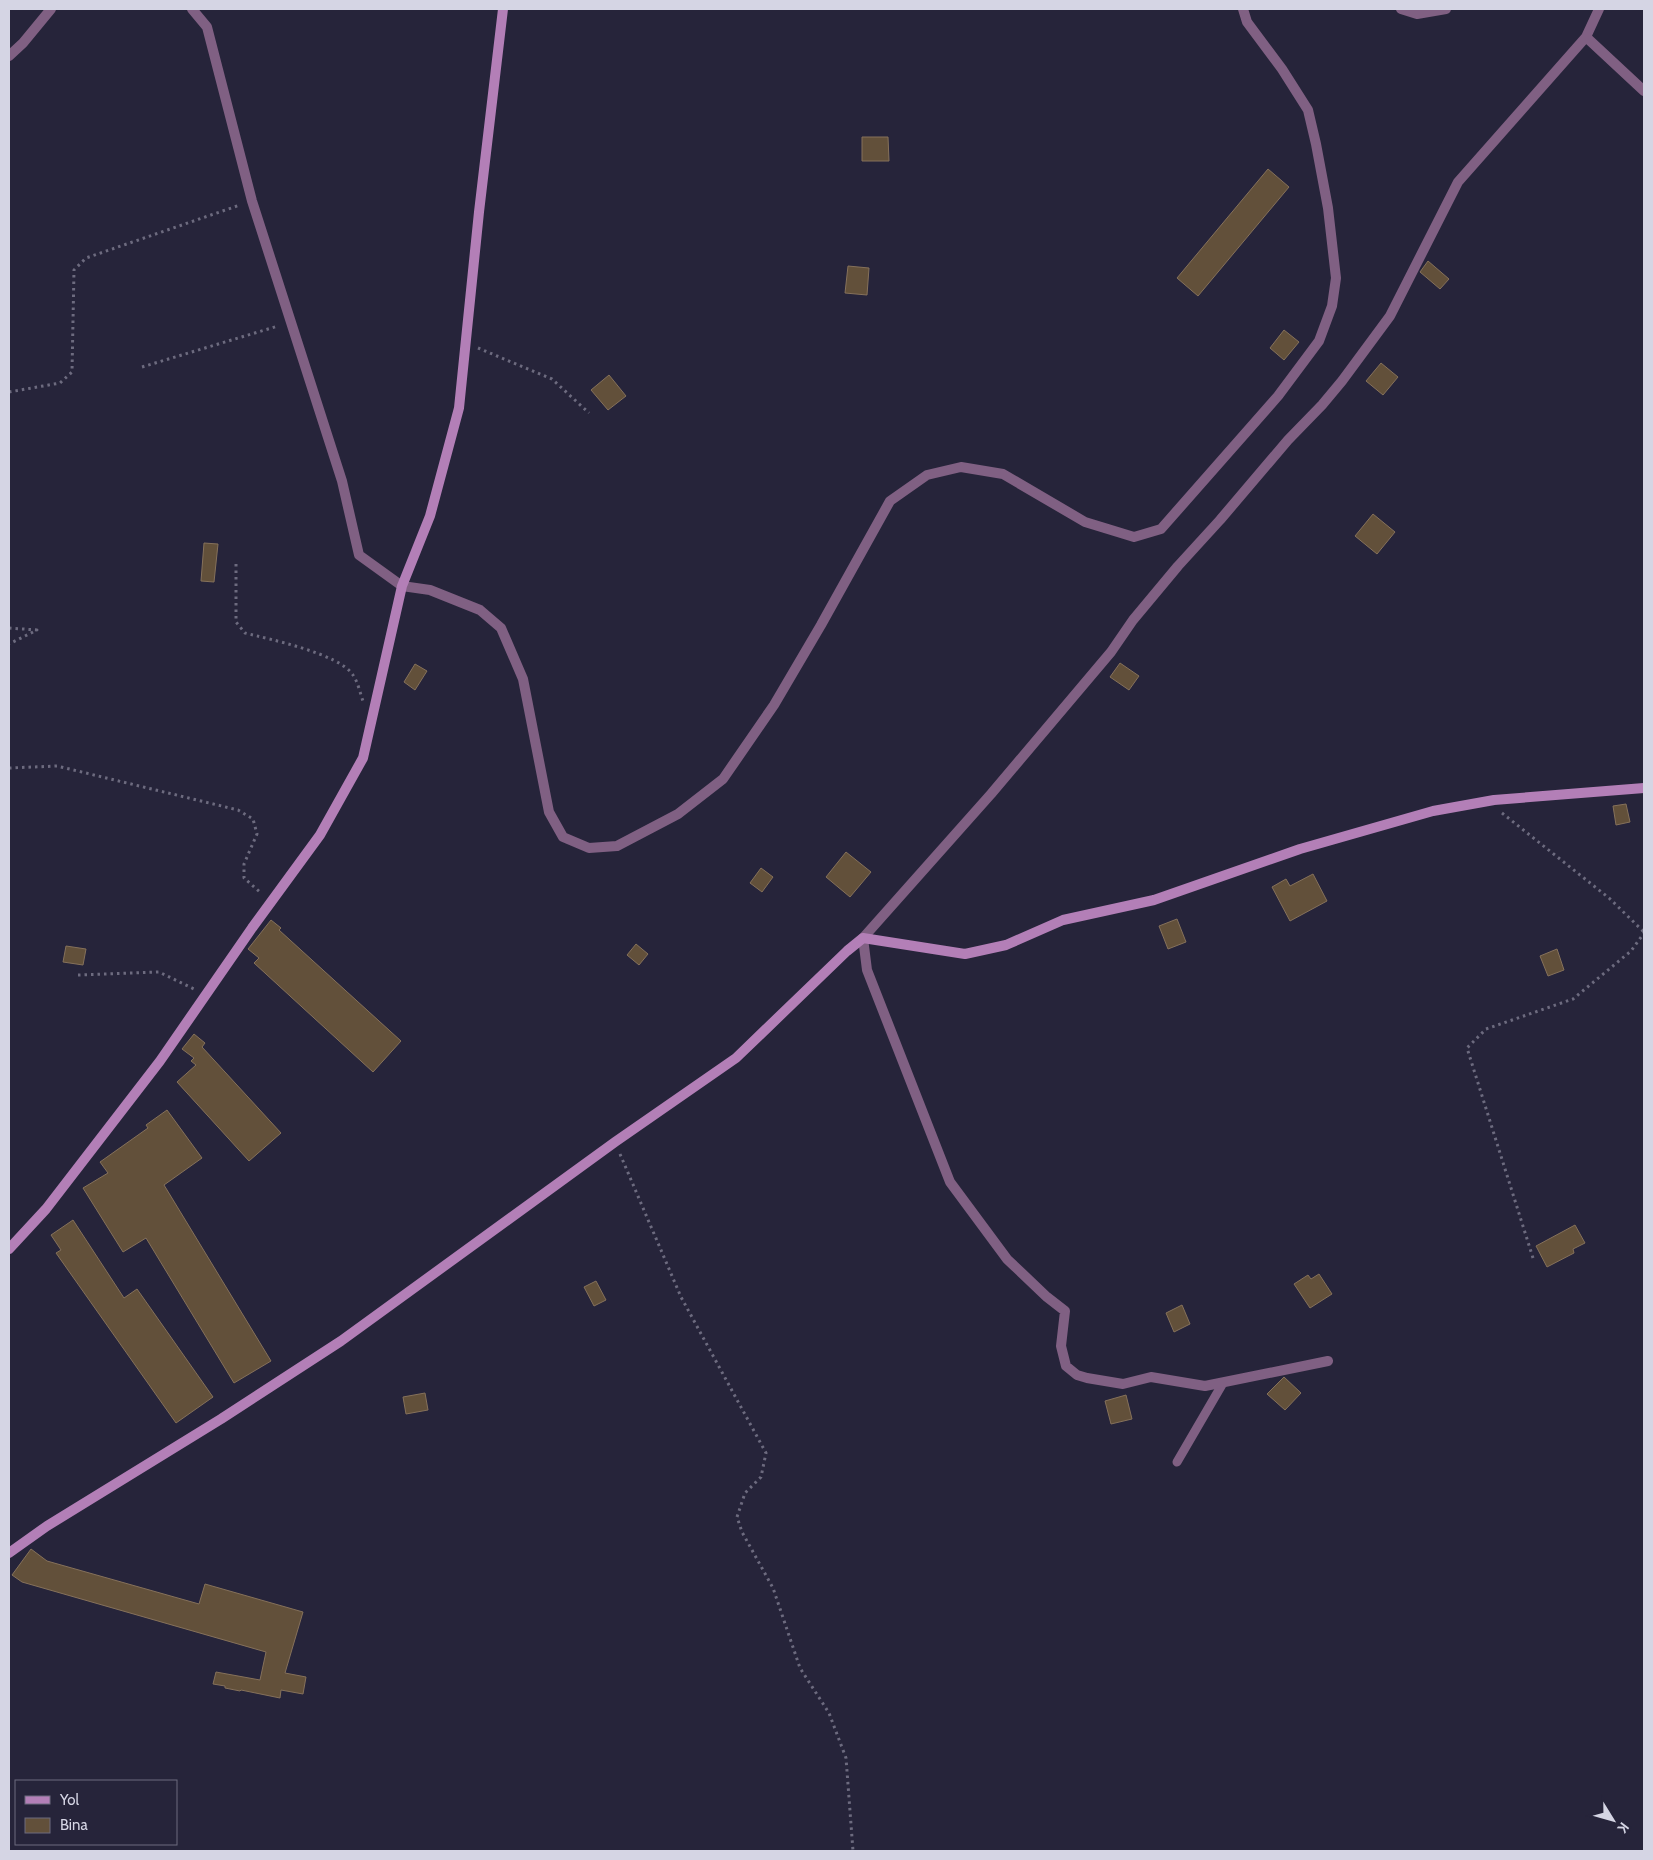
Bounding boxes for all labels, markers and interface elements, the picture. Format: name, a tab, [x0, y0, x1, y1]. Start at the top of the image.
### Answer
legend	[15, 1780, 178, 1845]
text: Yol	[59, 1791, 79, 1809]
north arrow	[1588, 1795, 1638, 1845]
text: Bina	[60, 1816, 88, 1834]
text: K	[1613, 1819, 1633, 1837]

